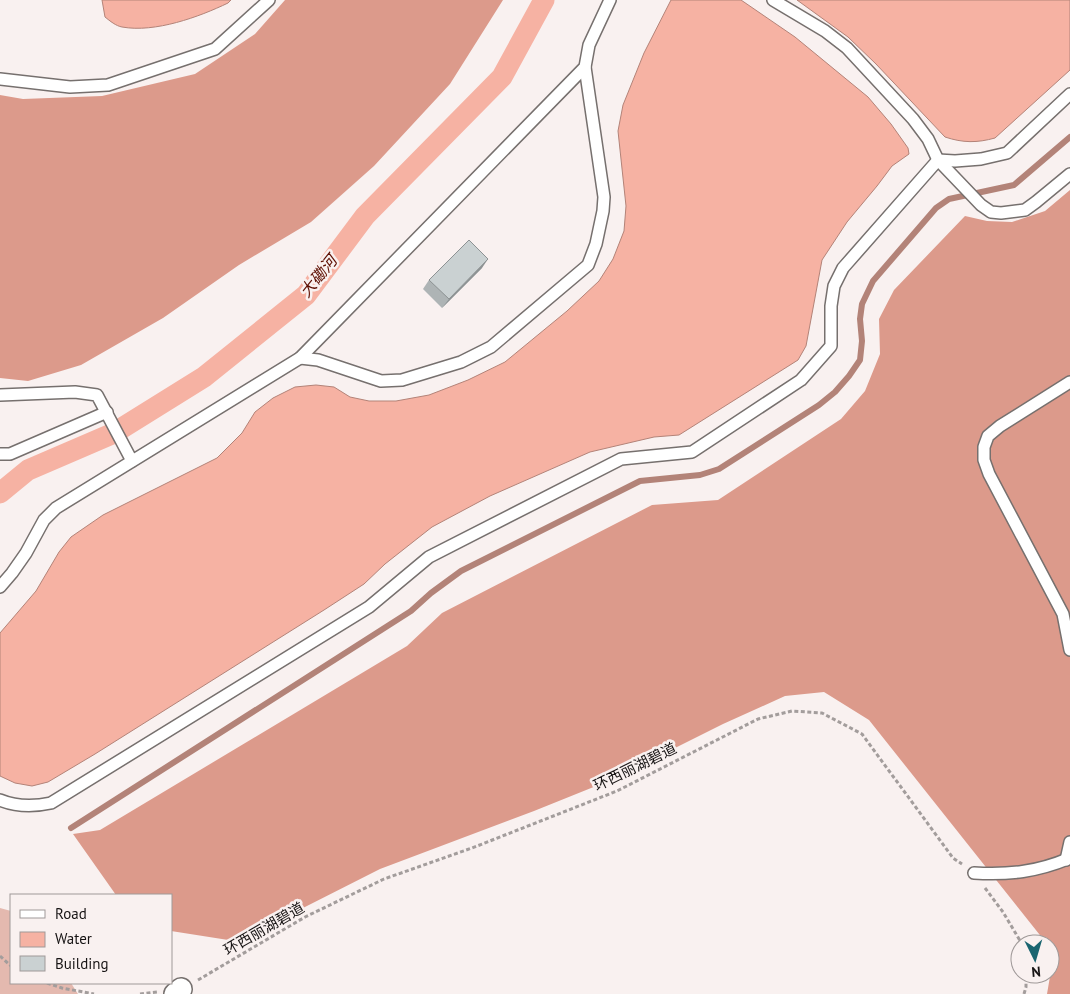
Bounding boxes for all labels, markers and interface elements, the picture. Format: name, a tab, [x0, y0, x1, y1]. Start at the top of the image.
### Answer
water label: 大磡河	[295, 249, 343, 301]
street label: 环西丽湖碧道	[590, 738, 679, 795]
legend	[10, 894, 172, 984]
street label: 环西丽湖碧道	[220, 898, 307, 959]
text: Road	[55, 904, 87, 923]
text: Water	[55, 929, 92, 948]
north arrow	[1010, 934, 1060, 984]
text: Building	[55, 954, 109, 973]
text: N	[1031, 963, 1042, 981]

